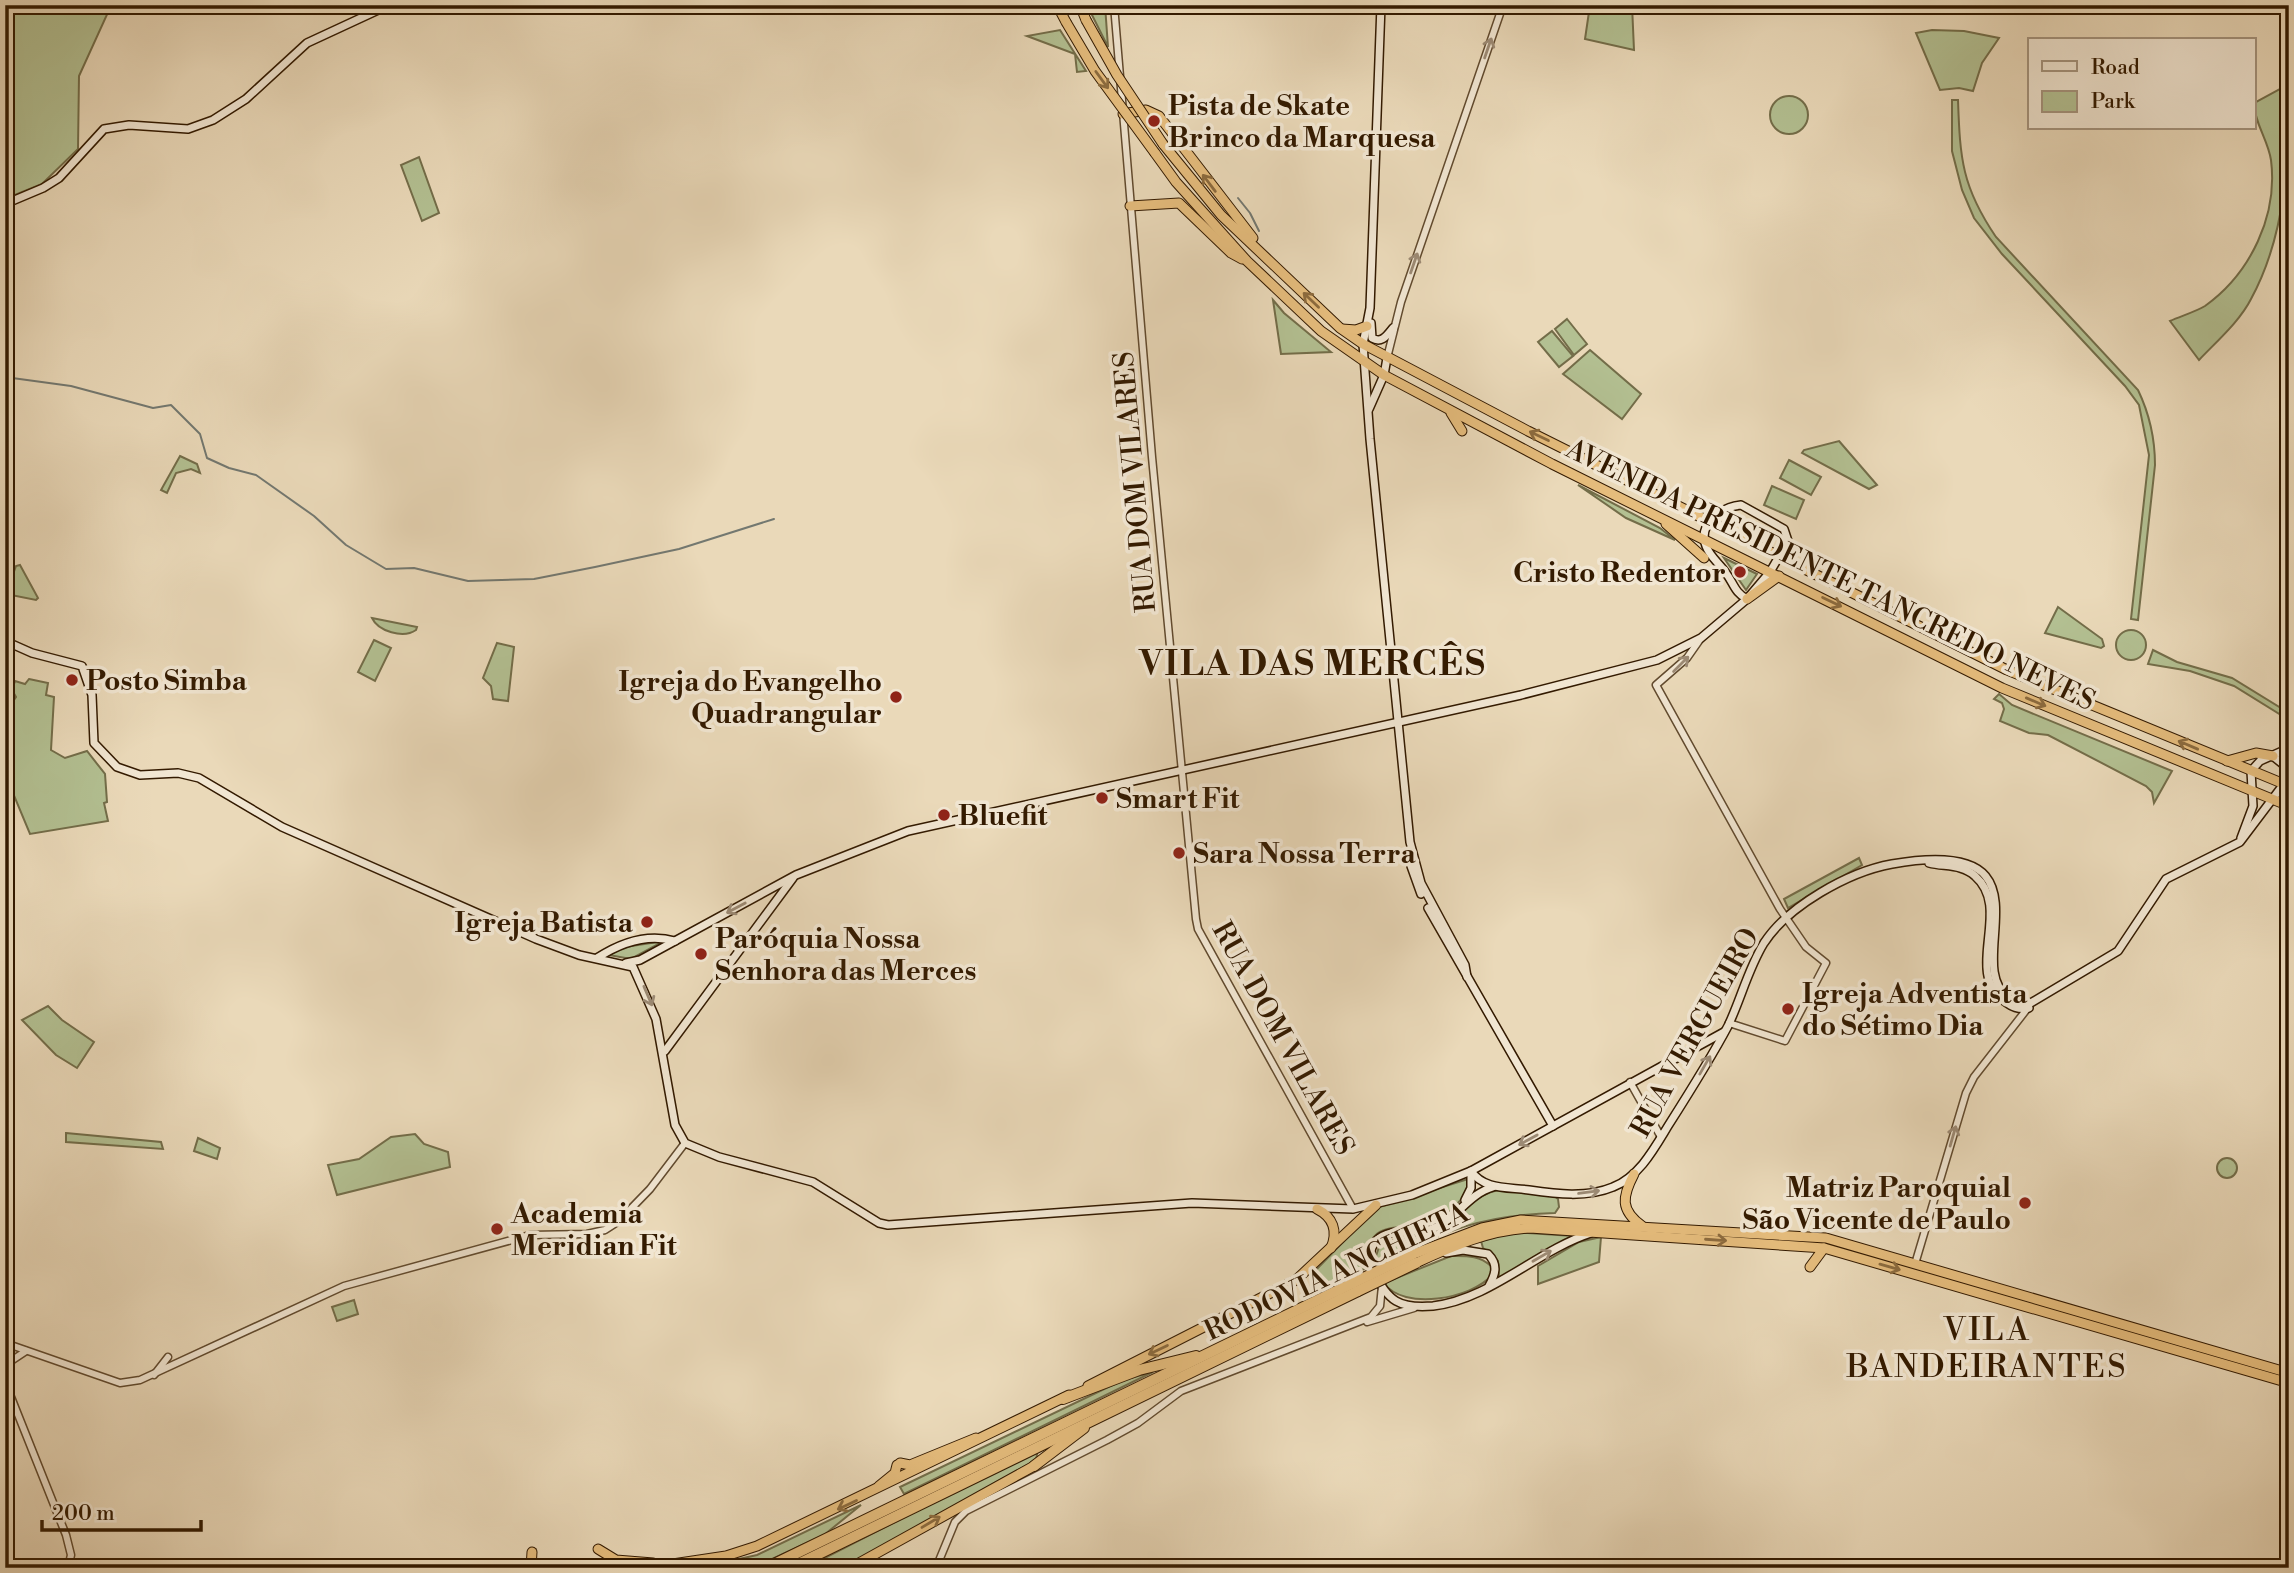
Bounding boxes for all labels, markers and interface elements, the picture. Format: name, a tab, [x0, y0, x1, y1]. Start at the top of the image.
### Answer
one-way arrow	[1482, 37, 1495, 59]
legend	[2028, 38, 2256, 130]
text: Road	[2091, 55, 2140, 81]
one-way arrow	[1095, 70, 1109, 89]
place label: Pista de Skate Brinco da Marquesa	[1168, 89, 1436, 156]
text: Park	[2091, 89, 2136, 115]
marker: Pista de Skate Brinco da Marquesa	[1146, 113, 1162, 129]
one-way arrow	[1202, 174, 1217, 193]
one-way arrow	[1409, 253, 1421, 275]
one-way arrow	[1303, 292, 1320, 309]
street label: RUA DOM VILARES	[1107, 350, 1164, 614]
one-way arrow	[1529, 429, 1550, 442]
street label: AVENIDA PRESIDENTE TANCREDO NEVES	[1559, 431, 2101, 719]
place label: Cristo Redentor	[1513, 556, 1726, 591]
marker: Cristo Redentor	[1732, 564, 1748, 580]
one-way arrow	[1821, 595, 1842, 609]
district label: VILA DAS MERCÊS	[1138, 641, 1487, 686]
one-way arrow	[1672, 655, 1689, 672]
place label: Posto Simba	[86, 664, 248, 699]
place label: Igreja do Evangelho Quadrangular	[618, 665, 882, 732]
marker: Posto Simba	[64, 672, 80, 688]
marker: Igreja do Evangelho Quadrangular	[888, 689, 904, 705]
one-way arrow	[2025, 696, 2046, 709]
one-way arrow	[2178, 738, 2199, 751]
place label: Smart Fit	[1116, 782, 1241, 817]
marker: Smart Fit	[1094, 790, 1110, 806]
place label: Bluefit	[958, 799, 1049, 834]
marker: Bluefit	[936, 807, 952, 823]
place label: Sara Nossa Terra	[1193, 837, 1416, 872]
marker: Sara Nossa Terra	[1171, 845, 1187, 861]
one-way arrow	[727, 901, 747, 915]
place label: Igreja Batista	[454, 906, 634, 941]
marker: Igreja Batista	[639, 914, 655, 930]
street label: RUA DOM VILARES	[1204, 916, 1361, 1162]
place label: Paróquia Nossa Senhora das Merces	[715, 922, 976, 989]
street label: RUA VERGUEIRO	[1623, 922, 1767, 1144]
marker: Paróquia Nossa Senhora das Merces	[693, 946, 709, 962]
place label: Igreja Adventista do Sétimo Dia	[1802, 977, 2028, 1044]
one-way arrow	[642, 985, 655, 1007]
marker: Igreja Adventista do Sétimo Dia	[1780, 1001, 1796, 1017]
one-way arrow	[1698, 1056, 1712, 1076]
one-way arrow	[1948, 1125, 1961, 1147]
one-way arrow	[1518, 1134, 1539, 1147]
place label: Matriz Paroquial São Vicente de Paulo	[1743, 1171, 2011, 1238]
one-way arrow	[1577, 1186, 1600, 1199]
street label: RODOVIA ANCHIETA	[1199, 1195, 1475, 1349]
marker: Matriz Paroquial São Vicente de Paulo	[2017, 1195, 2033, 1211]
place label: Academia Meridian Fit	[510, 1197, 678, 1264]
marker: Academia Meridian Fit	[489, 1221, 505, 1237]
one-way arrow	[1704, 1234, 1726, 1247]
one-way arrow	[1532, 1249, 1552, 1263]
one-way arrow	[1878, 1261, 1900, 1274]
district label: VILA BANDEIRANTES	[1845, 1310, 2128, 1387]
one-way arrow	[1148, 1343, 1169, 1357]
scale bar	[42, 1489, 201, 1533]
one-way arrow	[837, 1499, 858, 1512]
text: 200 m	[52, 1501, 115, 1527]
one-way arrow	[920, 1514, 940, 1528]

